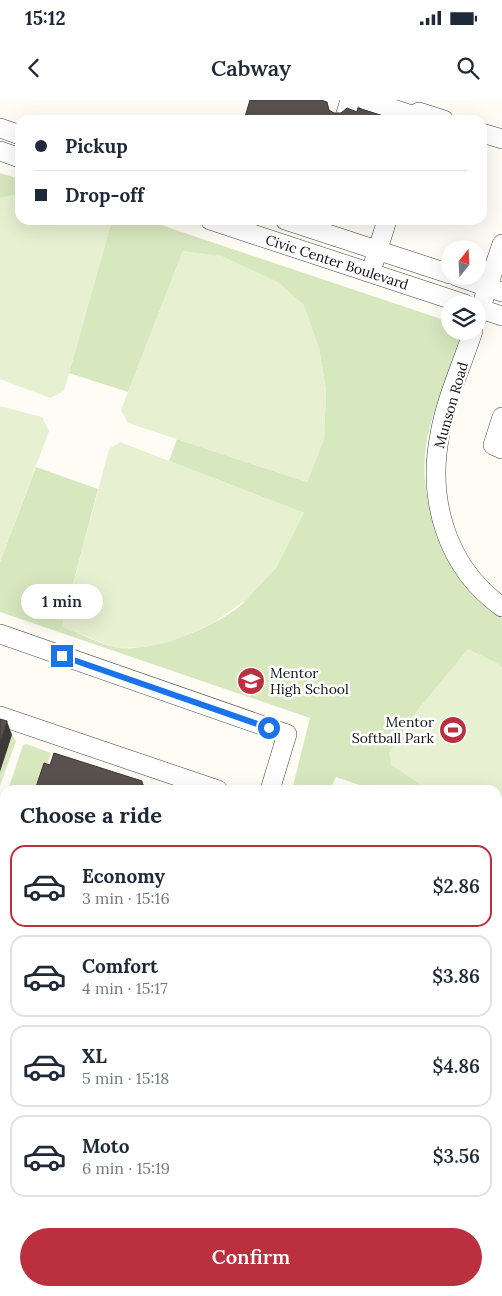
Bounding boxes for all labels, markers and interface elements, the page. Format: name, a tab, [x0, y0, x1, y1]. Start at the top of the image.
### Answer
text: 15:12	[25, 6, 66, 30]
icon: back	[20, 54, 48, 82]
text: Cabway	[211, 54, 291, 82]
icon: search	[454, 54, 482, 82]
text: Pickup	[65, 134, 128, 158]
text: Drop-off	[65, 183, 144, 207]
street label: Civic Center Boulevard	[263, 230, 411, 294]
north arrow	[441, 240, 486, 285]
map controls	[441, 240, 486, 340]
button: layers	[441, 295, 486, 340]
street label: Munson Road	[430, 360, 472, 450]
callout: 1 min	[21, 584, 103, 618]
text: 1 min	[42, 591, 82, 611]
route end	[51, 645, 73, 667]
place label: Mentor High School	[270, 664, 349, 698]
school or university icon: Mentor High School	[236, 666, 266, 696]
place label: Mentor Softball Park	[352, 713, 434, 747]
sports icon: Mentor Softball Park	[438, 715, 468, 745]
route start	[258, 717, 280, 739]
text: Choose a ride	[20, 801, 162, 829]
icon: car	[22, 864, 67, 909]
text: Economy	[82, 864, 165, 888]
text: $2.86	[433, 874, 480, 898]
text: 3 min · 15:16	[82, 888, 170, 908]
icon: car	[22, 954, 67, 999]
text: Comfort	[82, 954, 158, 978]
text: $3.86	[432, 964, 480, 988]
text: 4 min · 15:17	[82, 978, 168, 998]
icon: car	[22, 1044, 67, 1089]
text: XL	[82, 1044, 107, 1068]
text: $4.86	[433, 1054, 480, 1078]
text: 5 min · 15:18	[82, 1068, 169, 1088]
icon: car	[22, 1134, 67, 1179]
text: Moto	[82, 1134, 129, 1158]
text: $3.56	[433, 1144, 480, 1168]
text: 6 min · 15:19	[82, 1158, 170, 1178]
button: Confirm	[20, 1228, 482, 1286]

